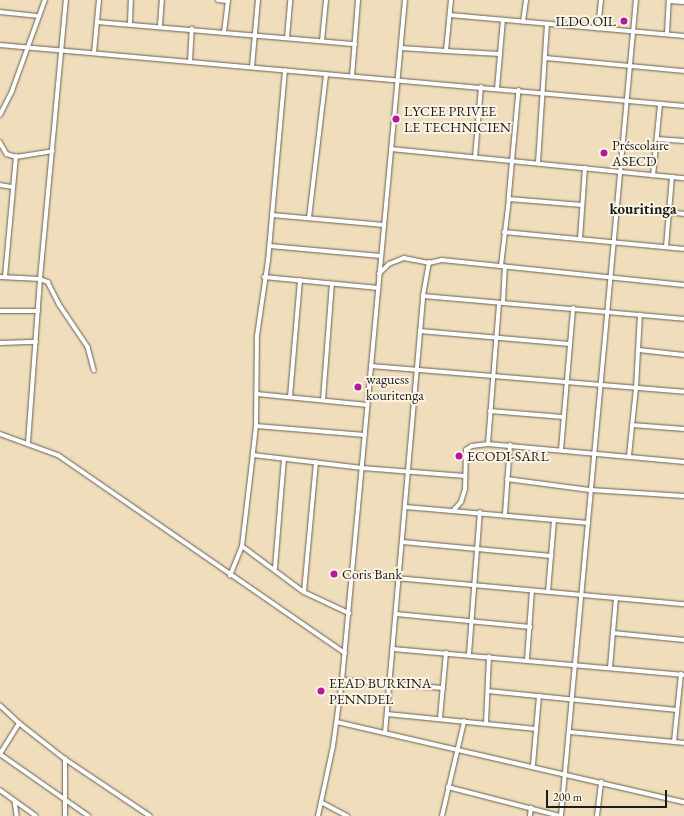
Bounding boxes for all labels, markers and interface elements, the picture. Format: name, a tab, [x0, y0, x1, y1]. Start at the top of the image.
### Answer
place label: ILDO OIL	[555, 13, 616, 29]
marker: ILDO OIL	[619, 16, 629, 26]
place label: LYCEE PRIVEE LE TECHNICIEN	[404, 103, 511, 136]
marker: LYCEE PRIVEE LE TECHNICIEN	[391, 114, 401, 124]
place label: Préscolaire ASECD	[612, 137, 669, 170]
marker: Préscolaire ASECD	[599, 148, 609, 158]
district label: kouritinga	[610, 200, 676, 218]
place label: waguess kouritenga	[366, 371, 424, 404]
marker: waguess kouritenga	[353, 382, 363, 392]
place label: ECODI-SARL	[467, 448, 549, 464]
marker: ECODI-SARL	[454, 451, 464, 461]
place label: Coris Bank	[342, 566, 402, 582]
marker: Coris Bank	[329, 569, 339, 579]
place label: EEAD BURKINA PENNDEL	[329, 675, 431, 708]
marker: EEAD BURKINA PENNDEL	[316, 686, 326, 696]
scale bar	[548, 782, 669, 808]
text: 200 m	[553, 789, 582, 805]

